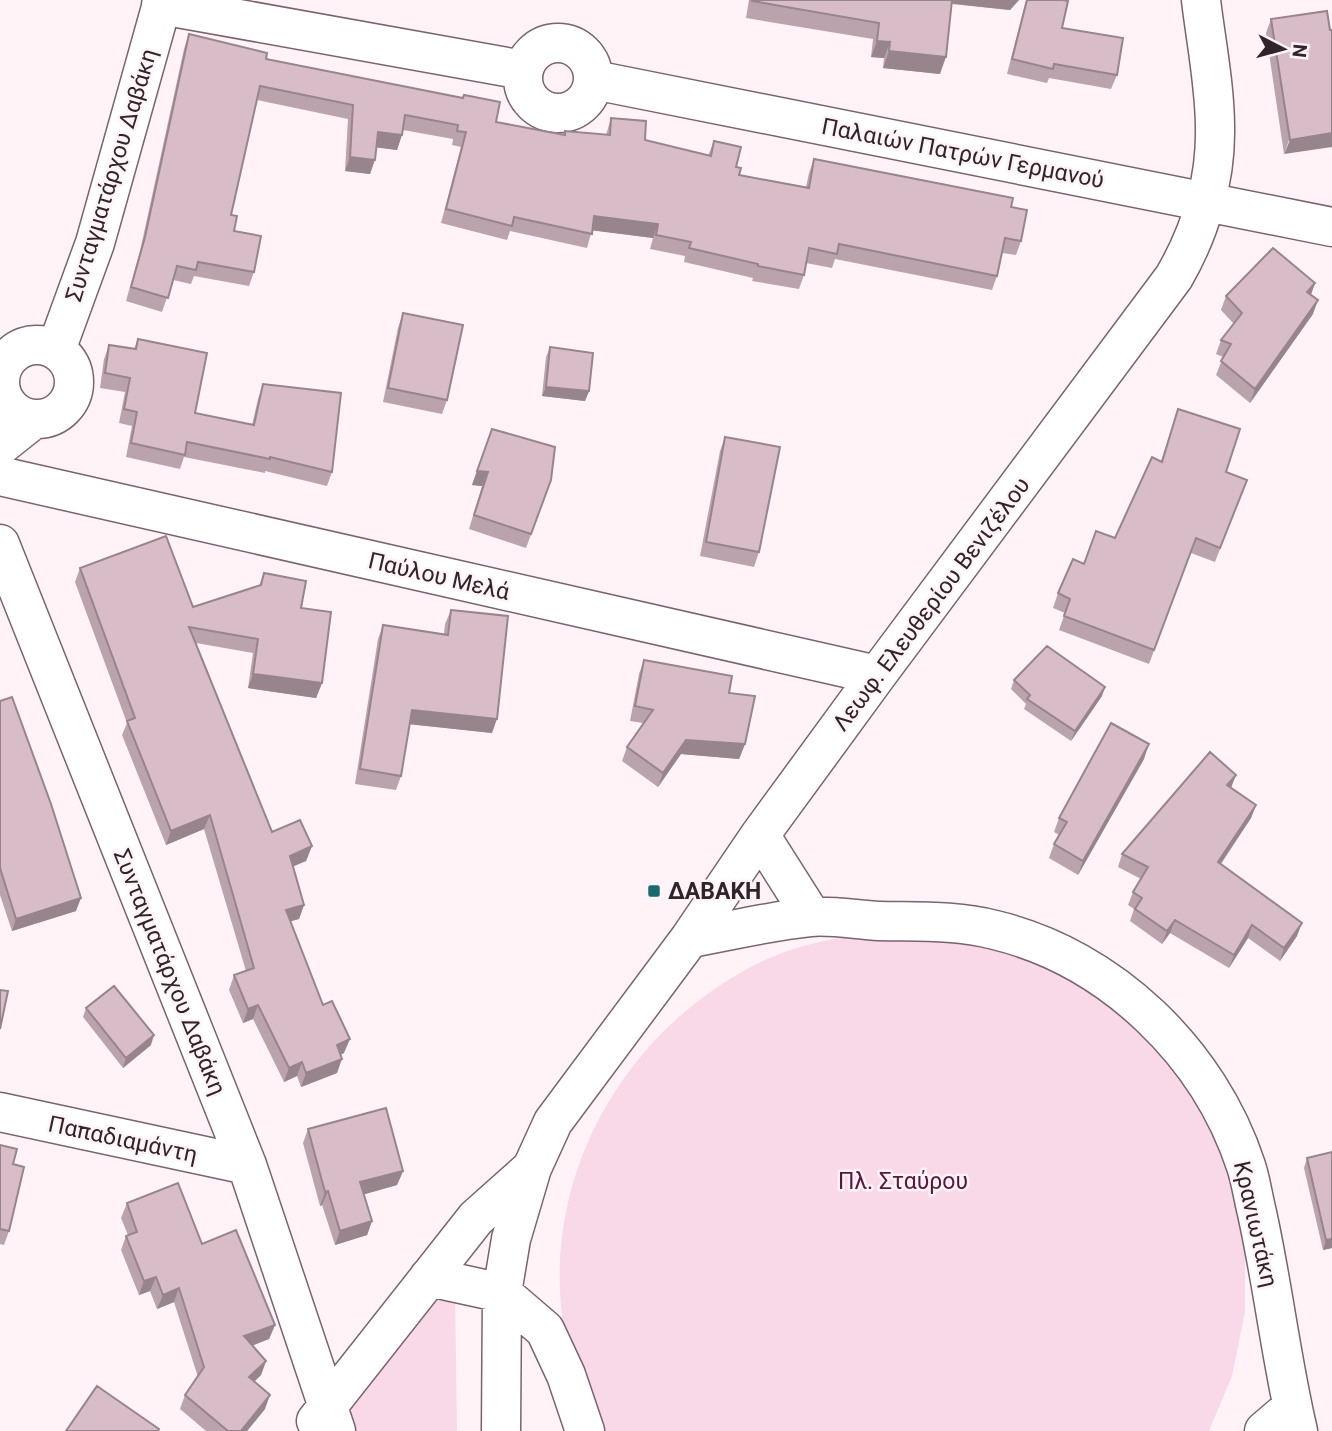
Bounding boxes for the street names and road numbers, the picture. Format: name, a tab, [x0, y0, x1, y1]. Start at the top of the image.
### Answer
street label: Συνταγματάρχου Δαβάκη	[60, 46, 163, 305]
street label: Παλαιών Πατρών Γερμανού	[819, 113, 1106, 194]
street label: Λεωφ. Ελευθερίου Βενιζέλου	[827, 472, 1036, 736]
street label: Παύλου Μελά	[366, 547, 512, 606]
street label: Συνταγματάρχου Δαβάκη	[108, 845, 231, 1099]
street label: Παπαδιαμάντη	[46, 1111, 200, 1168]
street label: Κρανιωτάκη	[1228, 1158, 1283, 1290]

